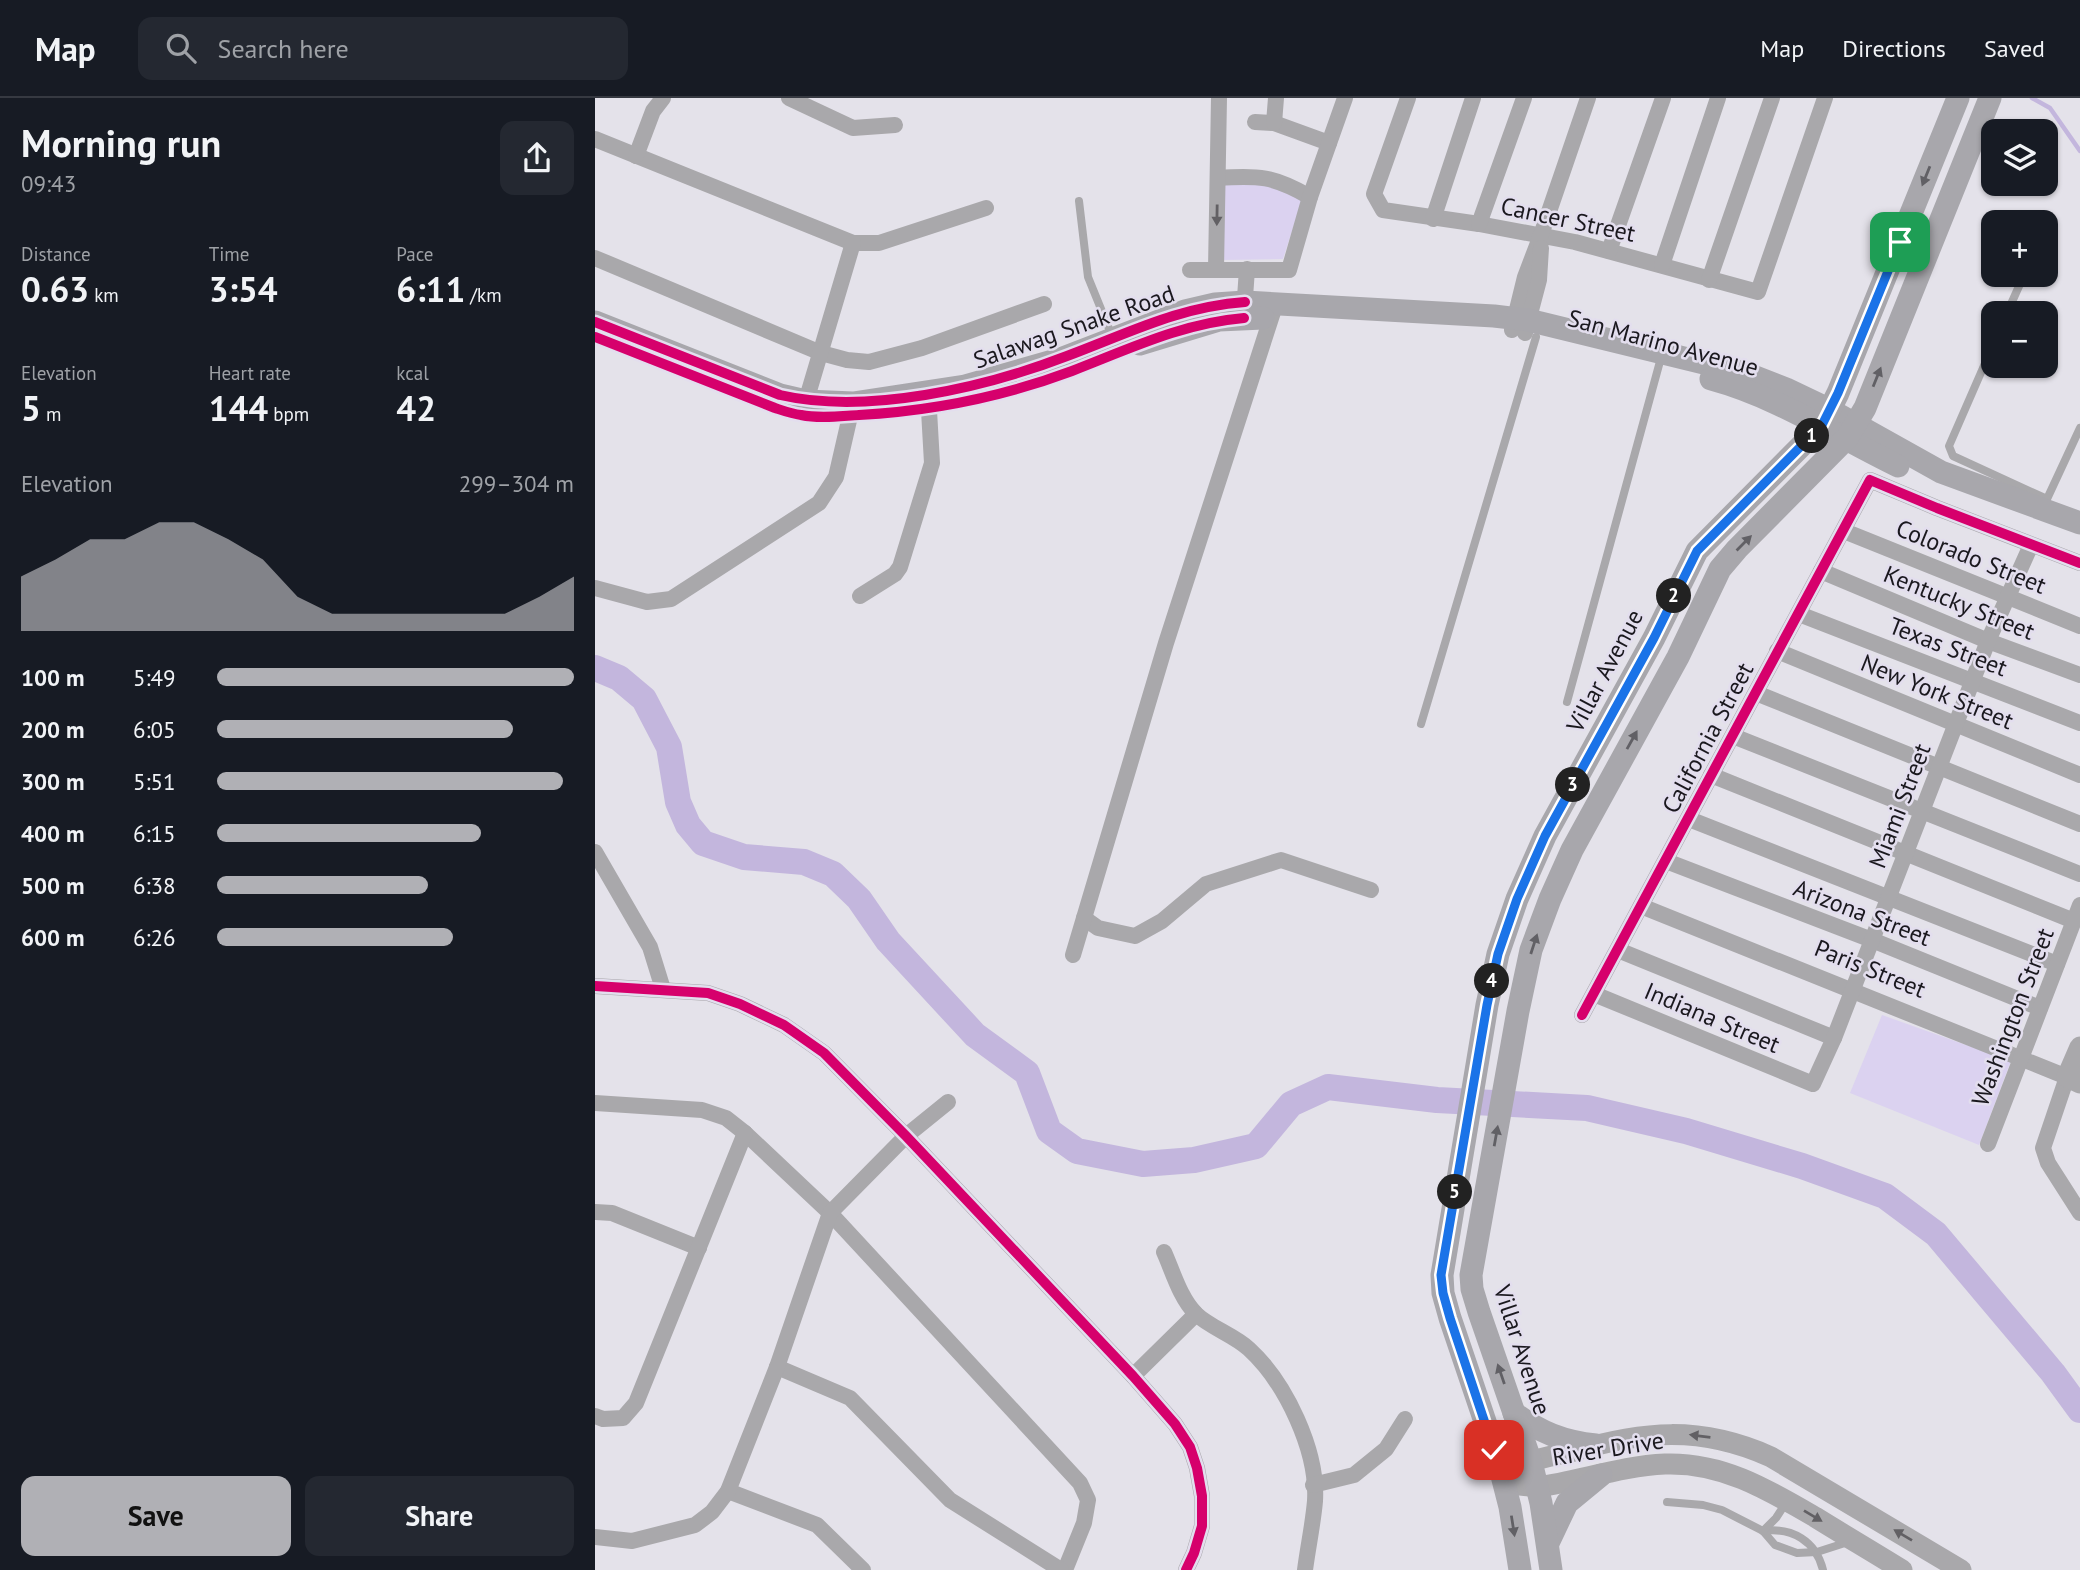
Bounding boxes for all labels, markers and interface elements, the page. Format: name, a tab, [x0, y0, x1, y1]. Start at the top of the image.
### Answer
search box	[138, 17, 628, 80]
text: Map	[35, 27, 96, 70]
icon: search	[162, 29, 200, 67]
text: Search here	[218, 32, 349, 65]
text: Map	[1760, 33, 1804, 64]
text: Directions	[1842, 33, 1946, 64]
text: Saved	[1984, 33, 2045, 64]
text: Morning run	[21, 118, 221, 167]
map controls	[1981, 119, 2058, 378]
button: layers	[1981, 119, 2058, 196]
button: share	[500, 121, 574, 195]
one-way arrow	[1921, 166, 1932, 187]
text: 09:43	[21, 169, 76, 198]
street label: Cancer Street	[1498, 190, 1638, 249]
one-way arrow	[1211, 204, 1223, 226]
button: +	[1981, 210, 2058, 287]
pin	[1870, 212, 1930, 272]
icon: arrive	[1881, 223, 1919, 261]
text: Distance	[21, 242, 91, 266]
text: Time	[209, 242, 249, 266]
text: Pace	[396, 242, 434, 266]
text: 0.63	[21, 266, 89, 312]
text: 3:54	[209, 266, 278, 312]
text: 6:11	[396, 266, 465, 312]
street label: Salawag Snake Road	[969, 278, 1179, 375]
text: km	[89, 283, 119, 307]
text: /km	[465, 283, 502, 307]
button: −	[1981, 301, 2058, 378]
street label: San Marino Avenue	[1564, 302, 1762, 383]
text: Elevation	[21, 361, 97, 385]
text: Heart rate	[209, 361, 291, 385]
text: kcal	[396, 361, 429, 385]
one-way arrow	[1871, 367, 1882, 388]
text: 5	[21, 385, 41, 431]
text: 144	[209, 385, 268, 431]
text: 42	[396, 385, 436, 431]
text: m	[41, 402, 61, 426]
text: bpm	[268, 402, 309, 426]
pin: 1	[1795, 418, 1829, 454]
text: 1	[1806, 423, 1817, 447]
text: Elevation	[21, 469, 113, 498]
text: 299–304 m	[459, 469, 574, 498]
street label: Colorado Street	[1892, 512, 2051, 601]
one-way arrow	[1735, 534, 1752, 551]
street label: Kentucky Street	[1879, 558, 2039, 647]
pin: 2	[1657, 578, 1691, 614]
text: 2	[1668, 583, 1679, 607]
street label: Villar Avenue	[1559, 604, 1650, 738]
street label: Texas Street	[1885, 610, 2012, 683]
street label: New York Street	[1856, 647, 2018, 736]
street label: California Street	[1655, 657, 1760, 818]
text: 100 m	[21, 663, 84, 692]
text: 5:49	[133, 663, 176, 692]
text: 200 m	[21, 715, 84, 744]
text: 6:05	[133, 715, 176, 744]
one-way arrow	[1626, 730, 1638, 750]
street label: Miami Street	[1862, 739, 1937, 873]
text: 300 m	[21, 767, 84, 796]
text: 5:51	[133, 767, 176, 796]
pin: 3	[1555, 768, 1591, 802]
text: 3	[1567, 772, 1578, 796]
text: 400 m	[21, 819, 84, 848]
text: 6:15	[133, 819, 176, 848]
text: 500 m	[21, 871, 84, 900]
text: 6:38	[133, 871, 176, 900]
street label: Arizona Street	[1789, 872, 1935, 953]
text: 600 m	[21, 923, 84, 952]
text: 6:26	[133, 923, 176, 952]
street label: Washington Street	[1964, 923, 2061, 1110]
street label: Paris Street	[1810, 932, 1930, 1005]
one-way arrow	[1529, 934, 1540, 955]
pin: 4	[1475, 964, 1509, 998]
text: 4	[1486, 968, 1497, 992]
street label: Indiana Street	[1640, 975, 1785, 1060]
one-way arrow	[1491, 1124, 1502, 1146]
pin: 5	[1437, 1174, 1473, 1210]
text: 5	[1449, 1179, 1460, 1203]
street label: Villar Avenue	[1487, 1280, 1558, 1419]
one-way arrow	[1495, 1363, 1506, 1384]
pin	[1464, 1420, 1524, 1480]
street label: River Drive	[1550, 1424, 1666, 1473]
one-way arrow	[1689, 1430, 1711, 1441]
icon: check	[1475, 1431, 1513, 1469]
button: Save	[21, 1476, 291, 1556]
button: Share	[305, 1476, 574, 1556]
one-way arrow	[1803, 1510, 1822, 1523]
one-way arrow	[1508, 1515, 1519, 1537]
one-way arrow	[1893, 1529, 1912, 1541]

